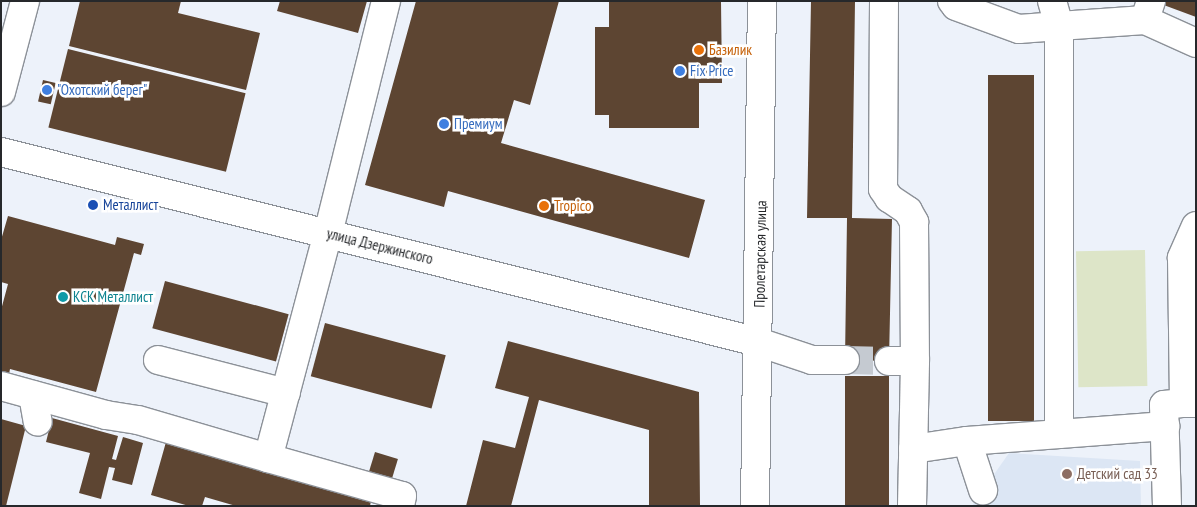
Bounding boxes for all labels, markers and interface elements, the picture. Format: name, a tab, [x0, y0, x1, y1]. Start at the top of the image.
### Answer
place label: Базилик	[709, 41, 752, 59]
marker: Базилик	[693, 44, 705, 56]
place label: Fix Price	[690, 62, 734, 80]
marker: Fix Price	[674, 65, 686, 77]
place label: "Охотский берег"	[57, 81, 147, 99]
marker: "Охотский берег"	[41, 84, 53, 96]
place label: Премиум	[454, 115, 502, 133]
marker: Премиум	[438, 118, 450, 130]
place label: Металлист	[103, 196, 158, 214]
place label: Tropico	[554, 197, 591, 215]
marker: Металлист	[87, 199, 99, 211]
marker: Tropico	[538, 200, 550, 212]
street label: Пролетарская улица	[750, 200, 770, 308]
street label: улица Дзержинского	[325, 224, 435, 268]
place label: КСК Металлист	[73, 288, 153, 306]
marker: КСК Металлист	[57, 291, 69, 303]
place label: Детский сад 33	[1077, 465, 1158, 483]
marker: Детский сад 33	[1061, 468, 1073, 480]

